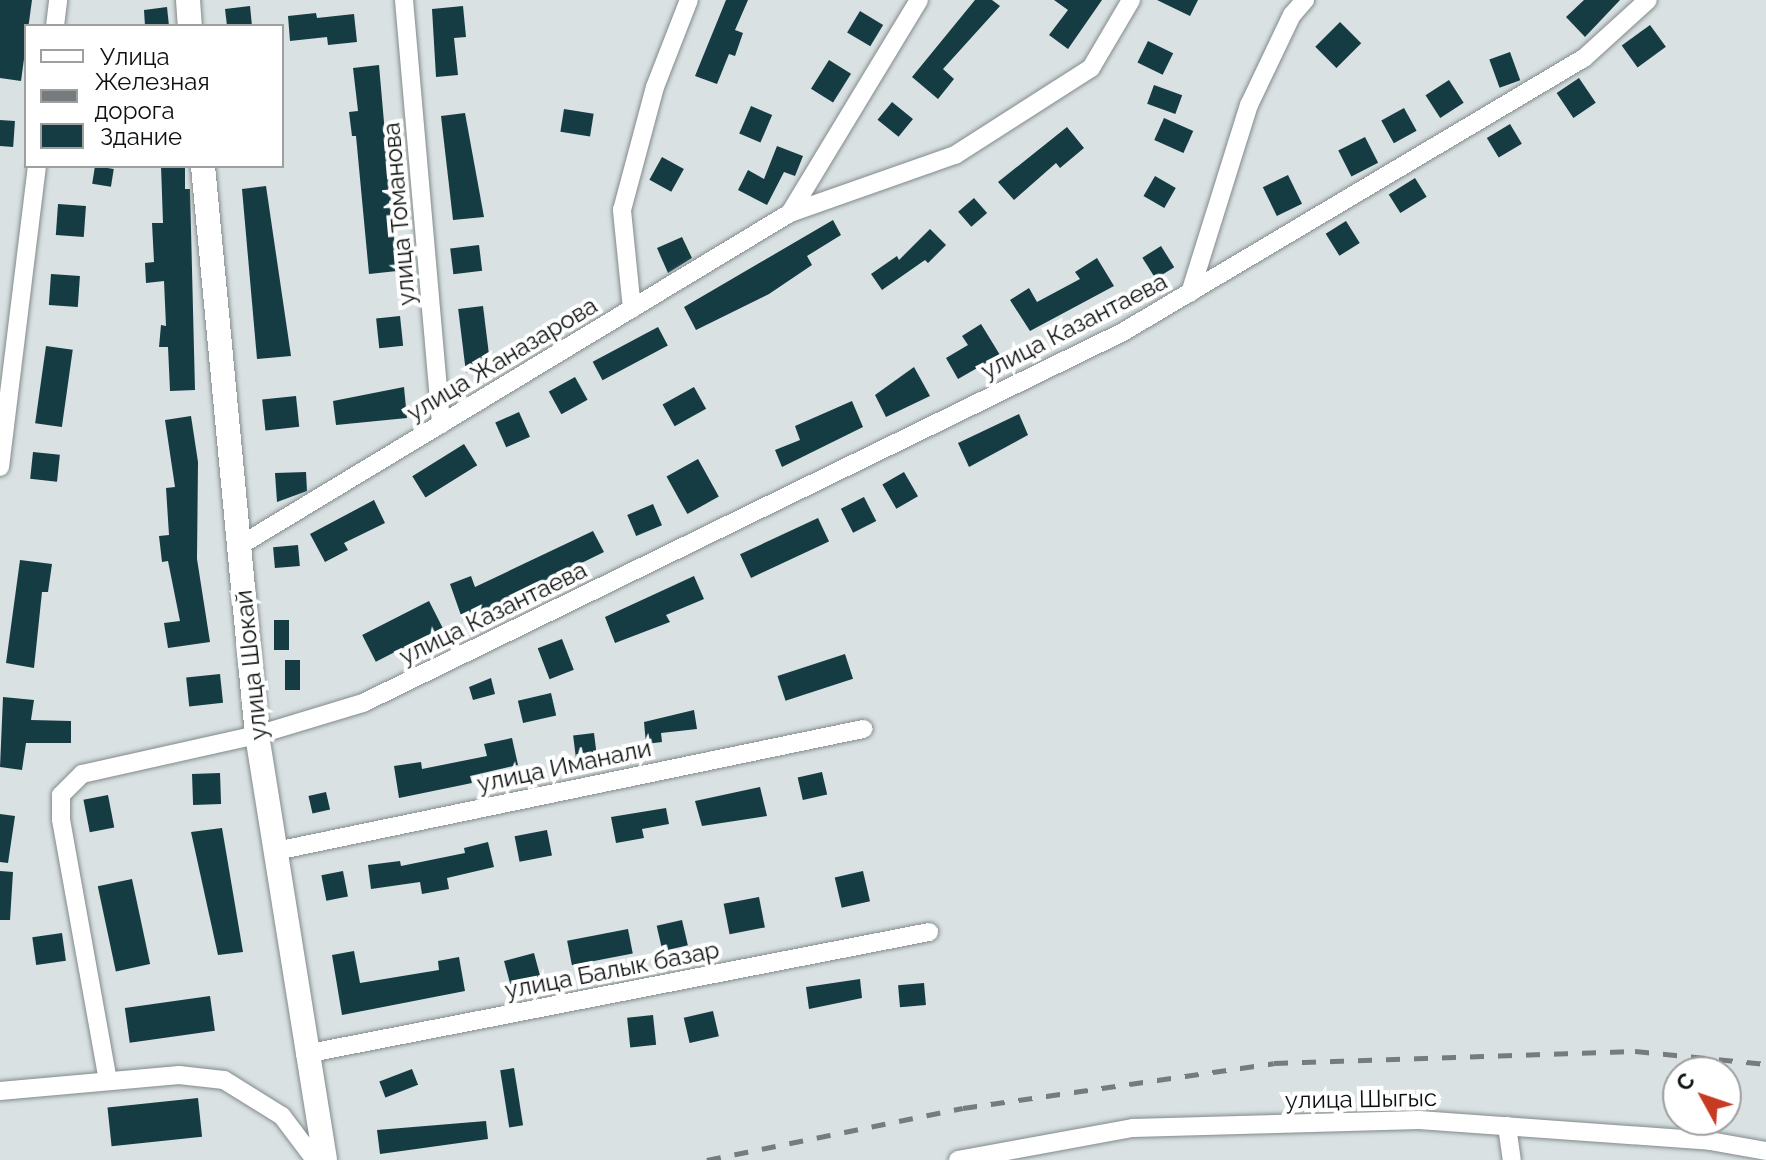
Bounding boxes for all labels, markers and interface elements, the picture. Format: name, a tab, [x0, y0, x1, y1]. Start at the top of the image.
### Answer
legend	[24, 24, 284, 168]
text: Улица	[100, 42, 170, 71]
text: Железная дорога	[94, 67, 210, 125]
street label: улица Томанова	[377, 121, 421, 307]
text: Здание	[100, 122, 182, 151]
street label: улица Казантаева	[976, 267, 1172, 385]
street label: улица Жаназарова	[402, 291, 602, 427]
street label: улица Казантаева	[395, 555, 591, 671]
street label: улица Шокай	[229, 588, 273, 742]
street label: улица Иманали	[474, 733, 654, 799]
street label: улица Балык базар	[502, 935, 722, 1005]
north arrow	[1662, 1056, 1742, 1136]
text: С	[1670, 1068, 1700, 1096]
street label: улица Шыгыс	[1285, 1083, 1437, 1115]

